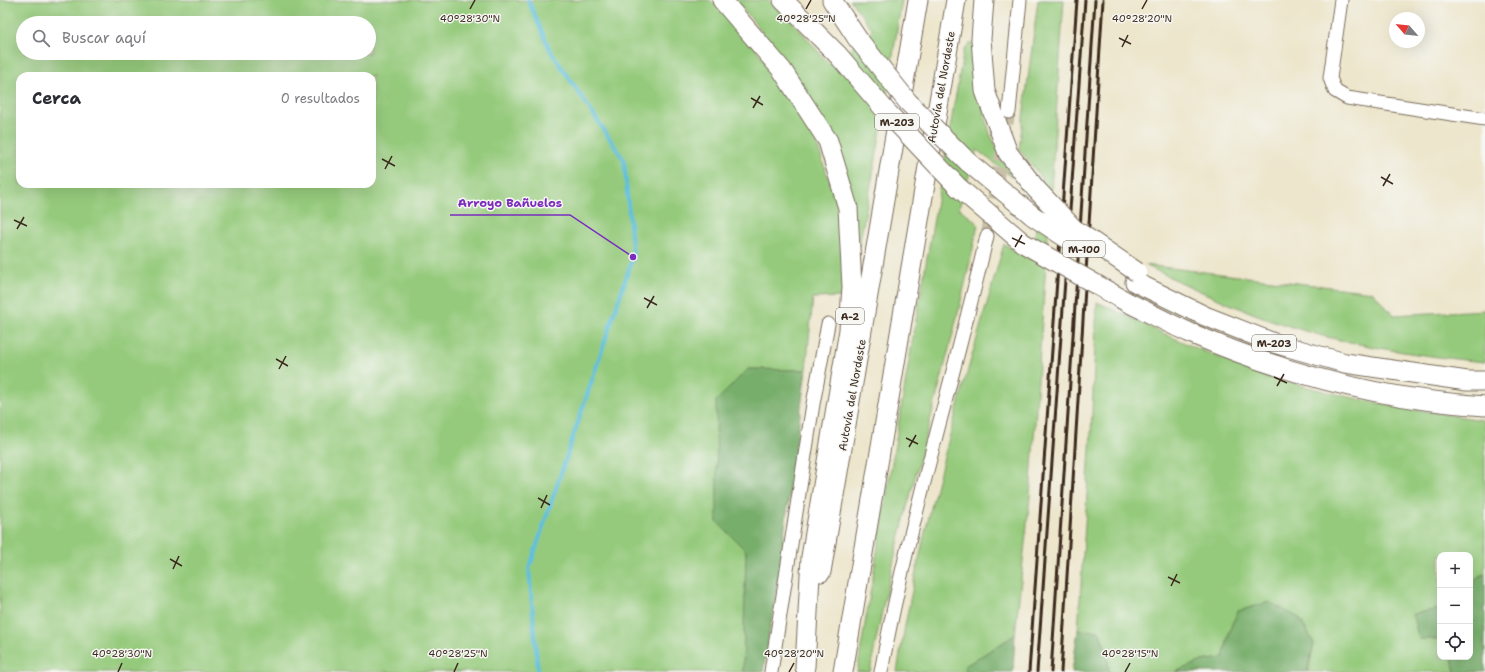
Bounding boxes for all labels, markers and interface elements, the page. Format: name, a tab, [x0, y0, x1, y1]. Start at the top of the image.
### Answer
text: 40°28'30"N	[440, 12, 500, 25]
text: 40°28'25"N	[776, 12, 836, 25]
text: 40°28'20"N	[1112, 12, 1172, 25]
north arrow	[1389, 12, 1425, 48]
search box	[16, 16, 376, 60]
icon: search	[30, 27, 52, 49]
text: Buscar aquí	[62, 28, 146, 48]
street label: Autovía del Nordeste	[924, 30, 959, 144]
text: Cerca	[32, 87, 81, 109]
text: 0 resultados	[281, 90, 360, 107]
road number: M-203	[875, 114, 919, 130]
callout: Arroyo Bañuelos	[450, 191, 570, 215]
text: Arroyo Bañuelos	[458, 195, 562, 211]
road number: M-100	[1063, 241, 1105, 257]
road number: A-2	[836, 308, 864, 324]
road number: M-203	[1252, 335, 1296, 351]
street label: Autovía del Nordeste	[835, 338, 870, 452]
map controls	[1437, 552, 1473, 660]
button: +	[1437, 552, 1473, 588]
button: −	[1437, 588, 1473, 624]
button: locate	[1437, 624, 1473, 660]
text: 40°28'30"N	[92, 647, 152, 660]
text: 40°28'25"N	[428, 647, 488, 660]
text: 40°28'20"N	[764, 647, 824, 660]
text: 40°28'15"N	[1102, 647, 1158, 660]

